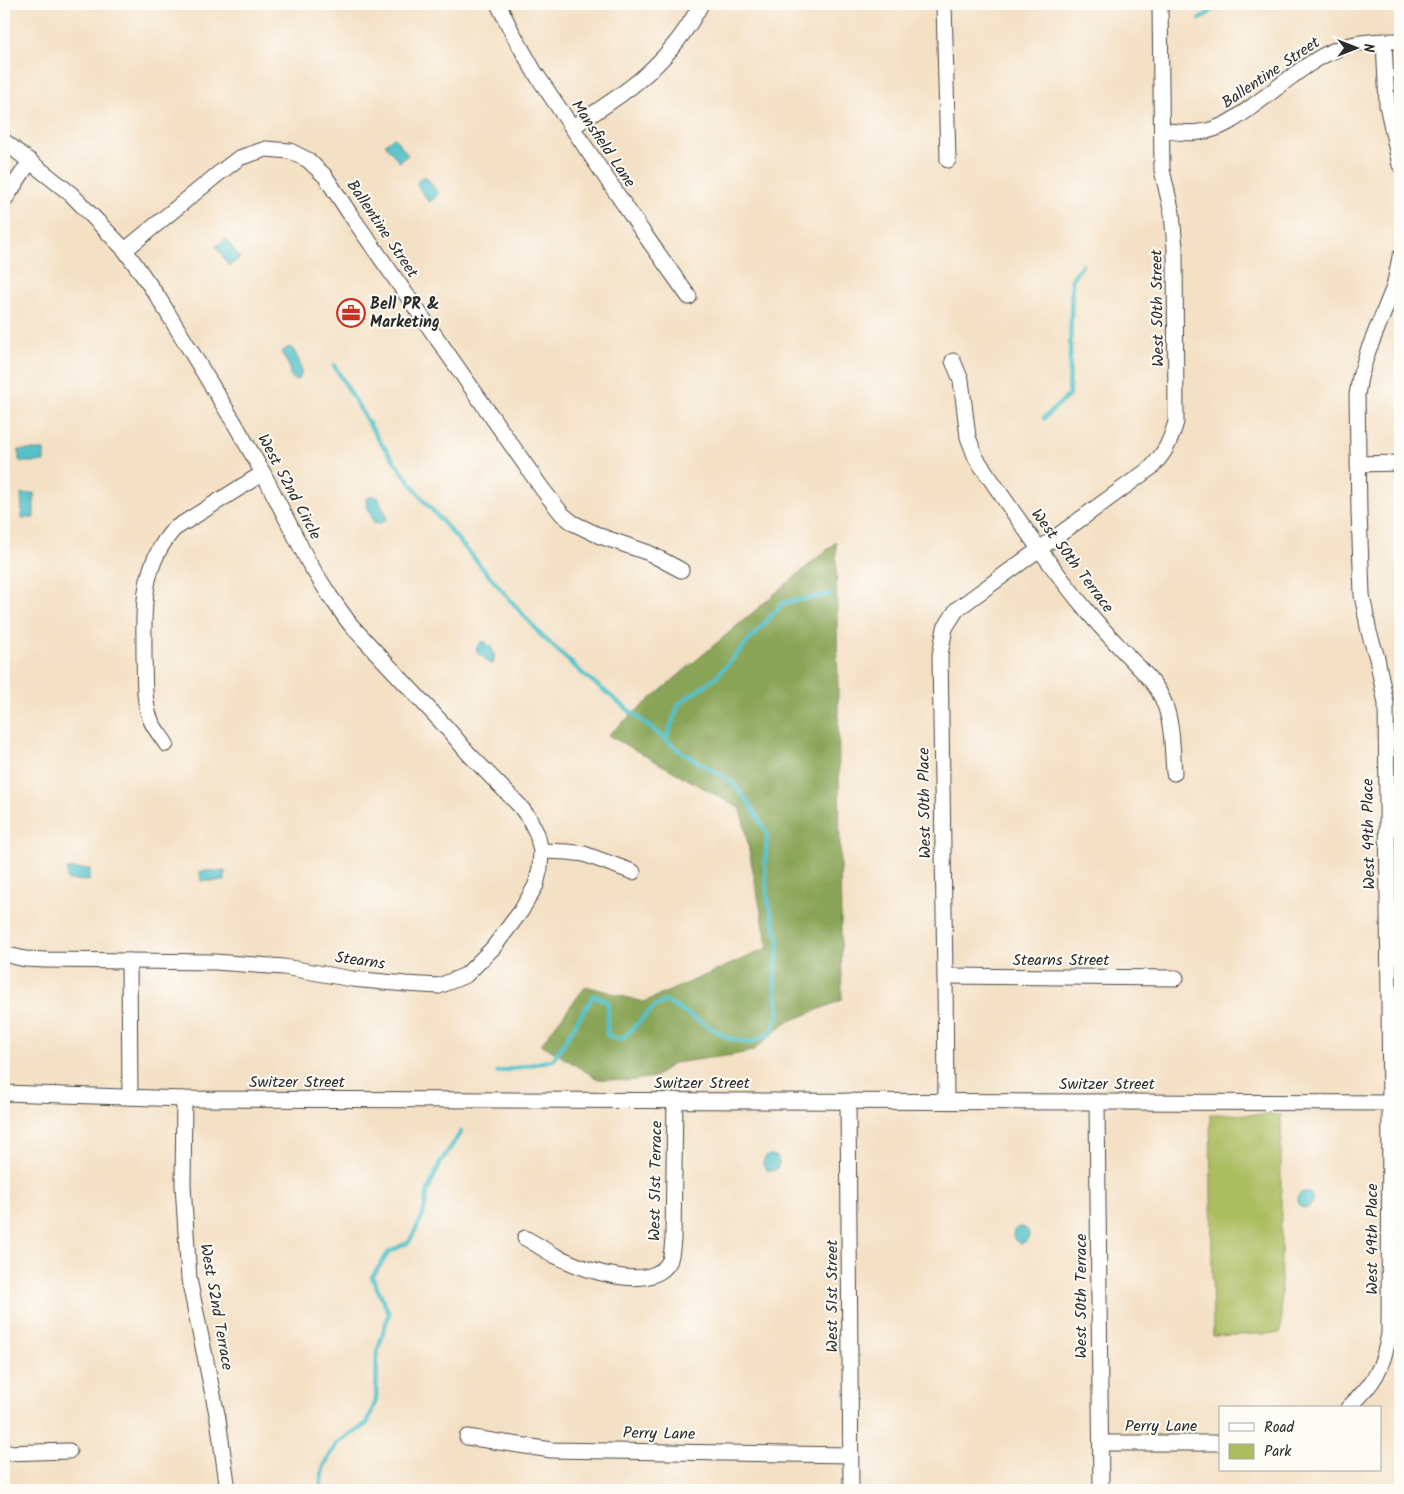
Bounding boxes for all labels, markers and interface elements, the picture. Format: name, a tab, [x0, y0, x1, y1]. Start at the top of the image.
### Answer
north arrow	[1332, 22, 1382, 72]
street label: Ballentine Street	[1217, 30, 1326, 115]
text: N	[1357, 44, 1379, 53]
street label: Mansfield Lane	[564, 95, 642, 193]
street label: Ballentine Street	[340, 175, 425, 284]
street label: West 50th Street	[1144, 248, 1172, 367]
place label: Bell PR & Marketing	[370, 292, 440, 335]
office icon: Bell PR & Marketing	[336, 298, 366, 328]
street label: West 52nd Circle	[251, 430, 327, 544]
street label: West 50th Terrace	[1024, 504, 1120, 618]
street label: West 50th Place	[912, 747, 938, 859]
street label: West 49th Place	[1356, 778, 1382, 890]
street label: Stearns	[333, 945, 387, 977]
street label: Stearns Street	[1012, 948, 1110, 973]
street label: Switzer Street	[249, 1070, 346, 1095]
street label: Switzer Street	[654, 1071, 751, 1096]
street label: Switzer Street	[1059, 1072, 1156, 1097]
street label: West 51st Terrace	[642, 1121, 670, 1241]
street label: West 49th Place	[1360, 1183, 1385, 1295]
street label: West 50th Terrace	[1069, 1233, 1094, 1359]
street label: West 51st Street	[820, 1239, 845, 1352]
street label: West 52nd Terrace	[193, 1242, 239, 1372]
legend	[1219, 1406, 1382, 1472]
street label: Perry Lane	[1125, 1414, 1197, 1439]
text: Road	[1264, 1416, 1295, 1440]
street label: Perry Lane	[623, 1421, 695, 1447]
text: Park	[1264, 1440, 1292, 1464]

